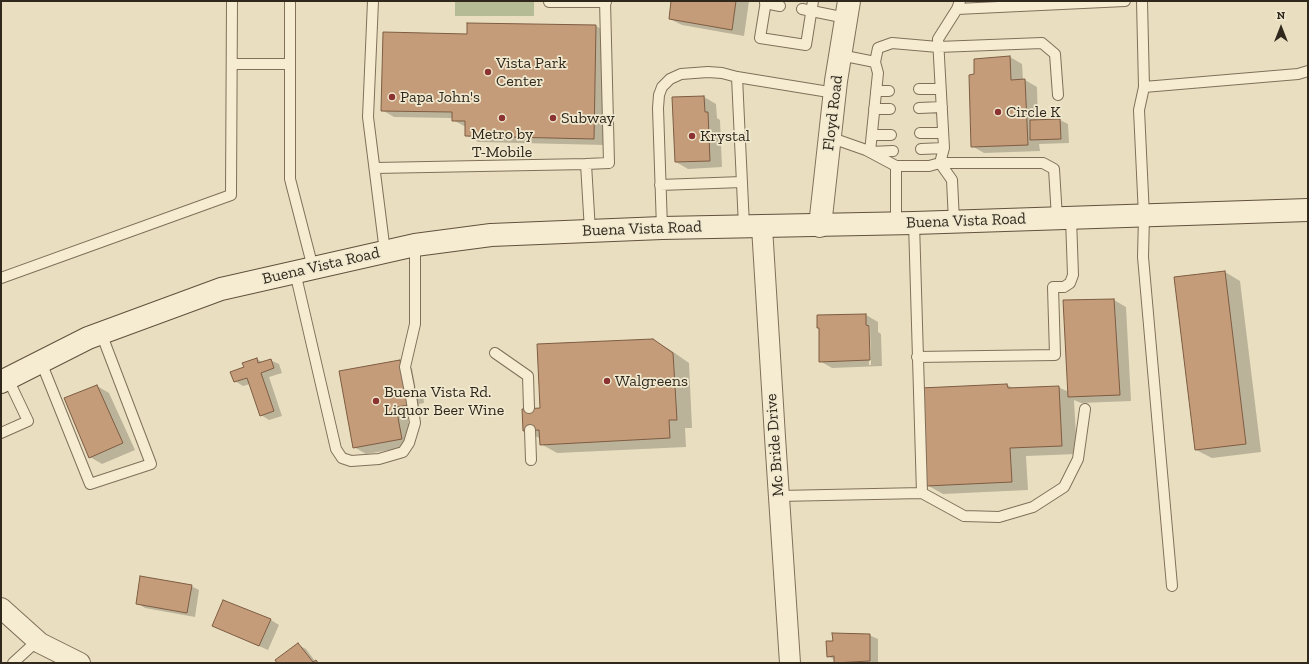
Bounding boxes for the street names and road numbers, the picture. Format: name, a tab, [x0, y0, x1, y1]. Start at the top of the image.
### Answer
street label: Floyd Road	[819, 74, 847, 152]
street label: Buena Vista Road	[906, 209, 1026, 233]
street label: Buena Vista Road	[582, 217, 702, 241]
street label: Buena Vista Road	[260, 243, 382, 289]
street label: Mc Bride Drive	[762, 393, 788, 497]

